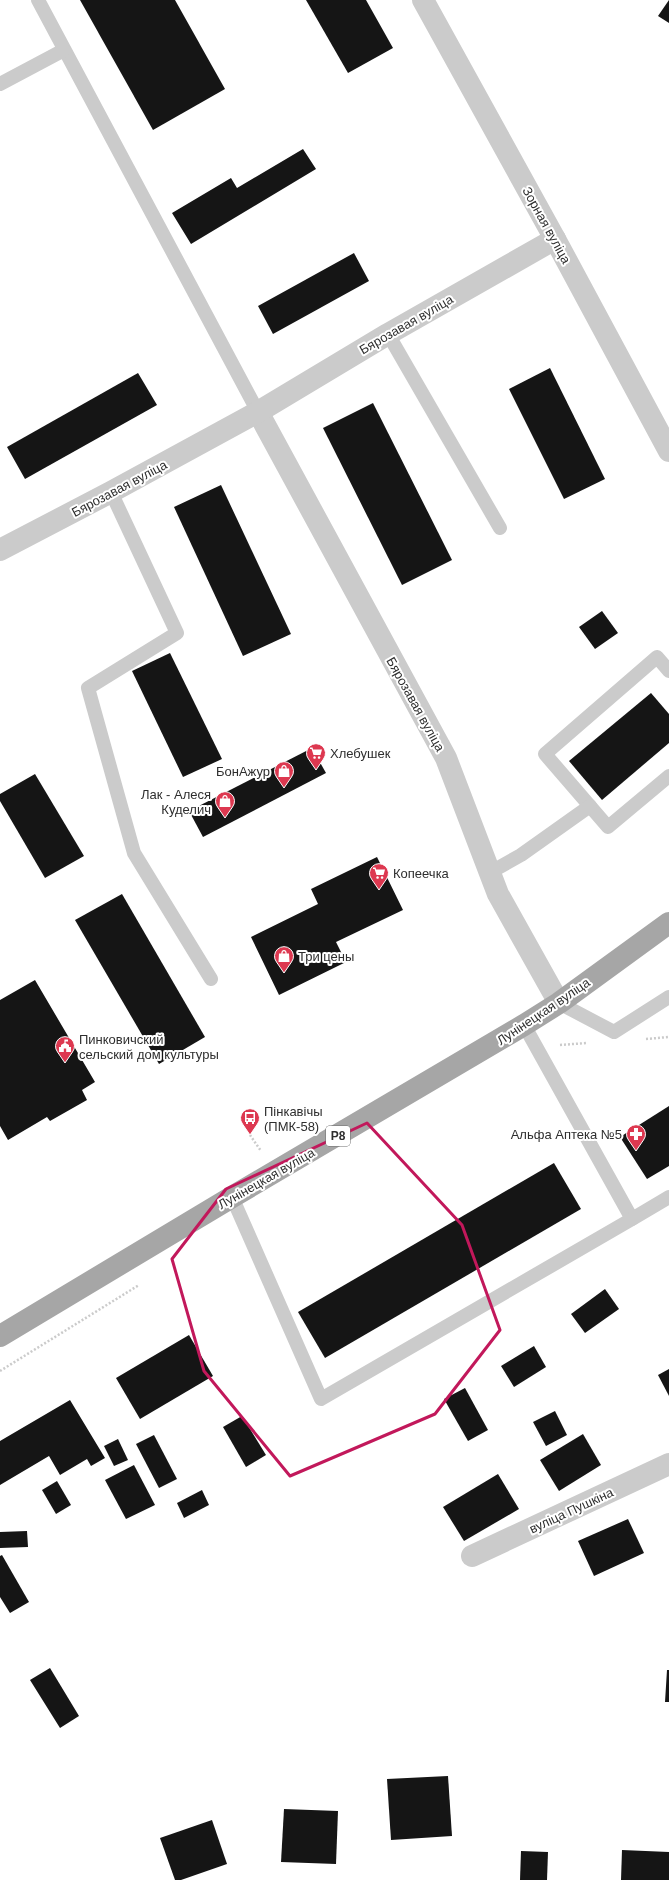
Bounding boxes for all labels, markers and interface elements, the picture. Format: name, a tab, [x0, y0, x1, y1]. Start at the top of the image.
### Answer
street label: Зорная вуліца	[519, 184, 574, 267]
street label: Бярозавая вуліца	[357, 291, 456, 357]
street label: Бярозавая вуліца	[69, 457, 170, 520]
street label: Бярозавая вуліца	[383, 654, 448, 755]
supermarket icon: Хлебушек	[305, 742, 327, 770]
place label: Хлебушек	[330, 746, 391, 761]
shop icon: БонАжур	[273, 760, 295, 788]
place label: БонАжур	[216, 764, 270, 779]
place label: Лак - Алеся Куделич	[141, 787, 211, 817]
shop icon: Лак - Алеся Куделич	[214, 790, 236, 818]
supermarket icon: Копеечка	[368, 862, 390, 890]
place label: Копеечка	[393, 866, 450, 881]
shop icon: Три цены	[273, 945, 295, 973]
place label: Три цены	[298, 949, 354, 964]
street label: Лунінецкая вуліца	[494, 974, 593, 1048]
place label: Пинковичский сельский дом культуры	[79, 1032, 219, 1062]
public building icon: Пинковичский сельский дом культуры	[54, 1035, 76, 1063]
place label: Пінкавічы (ПМК-58)	[264, 1104, 323, 1134]
bus stop icon: Пінкавічы (ПМК-58)	[239, 1107, 261, 1135]
pharmacy icon: Альфа Аптека №5	[625, 1123, 647, 1151]
road number: Р8	[326, 1126, 350, 1146]
place label: Альфа Аптека №5	[511, 1127, 622, 1142]
street label: Лунінецкая вуліца	[215, 1144, 318, 1212]
street label: вуліца Пушкіна	[527, 1484, 616, 1536]

